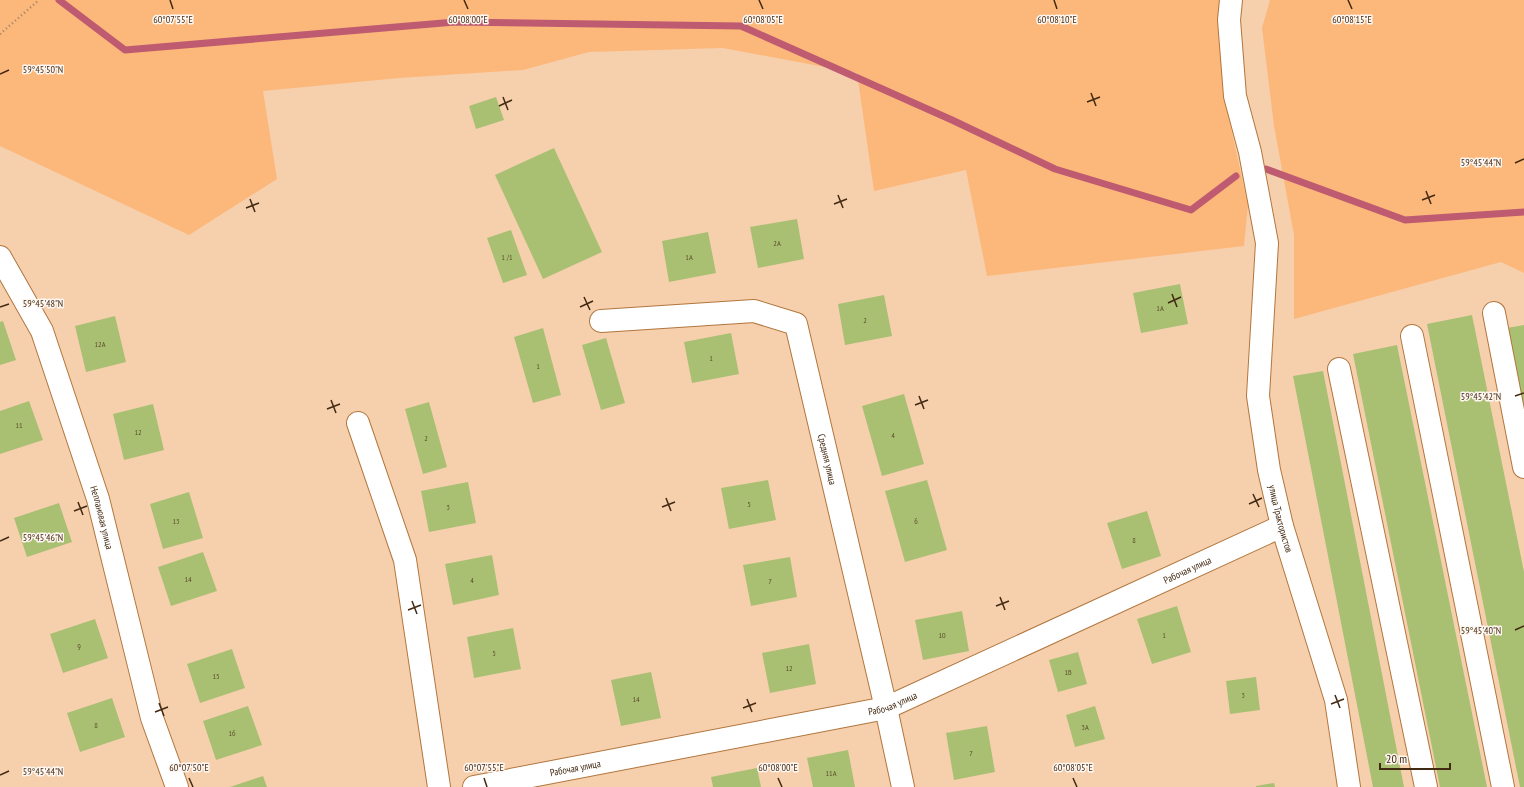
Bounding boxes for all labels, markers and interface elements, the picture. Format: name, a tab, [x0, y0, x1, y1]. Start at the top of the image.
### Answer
text: 60°07'55"E	[153, 13, 193, 26]
text: 60°08'00"E	[448, 13, 488, 26]
text: 60°08'05"E	[743, 13, 783, 26]
text: 60°08'10"E	[1037, 13, 1077, 26]
text: 60°08'15"E	[1332, 13, 1372, 26]
text: 59°45'50"N	[23, 63, 63, 76]
text: 59°45'44"N	[1461, 156, 1501, 169]
house number: 2А	[773, 238, 781, 248]
house number: 1 /1	[501, 252, 513, 262]
house number: 1А	[685, 252, 693, 262]
text: 59°45'48"N	[23, 297, 63, 310]
house number: 1А	[1156, 303, 1164, 313]
house number: 2	[863, 315, 867, 325]
house number: 12А	[95, 339, 106, 349]
house number: 1	[709, 353, 713, 363]
house number: 1	[536, 361, 540, 371]
text: 59°45'42"N	[1461, 390, 1501, 403]
house number: 11	[15, 420, 23, 430]
house number: 12	[134, 427, 142, 437]
house number: 4	[891, 430, 895, 440]
street label: Средняя улица	[815, 432, 840, 486]
house number: 2	[424, 433, 428, 443]
street label: Неплановая улица	[87, 484, 117, 550]
street label: улица Трактористов	[1266, 484, 1296, 554]
house number: 5	[747, 499, 751, 509]
house number: 3	[446, 502, 450, 512]
house number: 13	[172, 516, 180, 526]
house number: 6	[914, 516, 918, 526]
text: 59°45'46"N	[23, 531, 63, 544]
house number: 8	[1132, 535, 1136, 545]
street label: Рабочая улица	[1161, 553, 1213, 586]
house number: 14	[184, 574, 192, 584]
house number: 4	[470, 575, 474, 585]
house number: 7	[768, 576, 772, 586]
text: 59°45'40"N	[1461, 624, 1501, 637]
house number: 10	[938, 630, 946, 640]
house number: 1	[1162, 630, 1166, 640]
house number: 9	[77, 641, 81, 651]
house number: 5	[492, 648, 496, 658]
house number: 12	[785, 663, 793, 673]
house number: 1Б	[1064, 667, 1072, 677]
house number: 15	[212, 671, 220, 681]
street label: Рабочая улица	[867, 688, 919, 718]
house number: 3	[1241, 690, 1245, 700]
house number: 14	[632, 694, 640, 704]
house number: 8	[94, 720, 98, 730]
house number: 3А	[1081, 722, 1089, 732]
house number: 16	[228, 728, 236, 738]
scale bar	[1380, 745, 1450, 771]
house number: 7	[969, 748, 973, 758]
text: 20 m	[1386, 751, 1407, 766]
street label: Рабочая улица	[549, 756, 602, 779]
text: 60°07'50"E	[169, 761, 209, 774]
text: 60°07'55"E	[464, 761, 504, 774]
text: 60°08'00"E	[758, 761, 798, 774]
text: 60°08'05"E	[1053, 761, 1093, 774]
text: 59°45'44"N	[23, 765, 63, 778]
house number: 11А	[826, 768, 837, 778]

